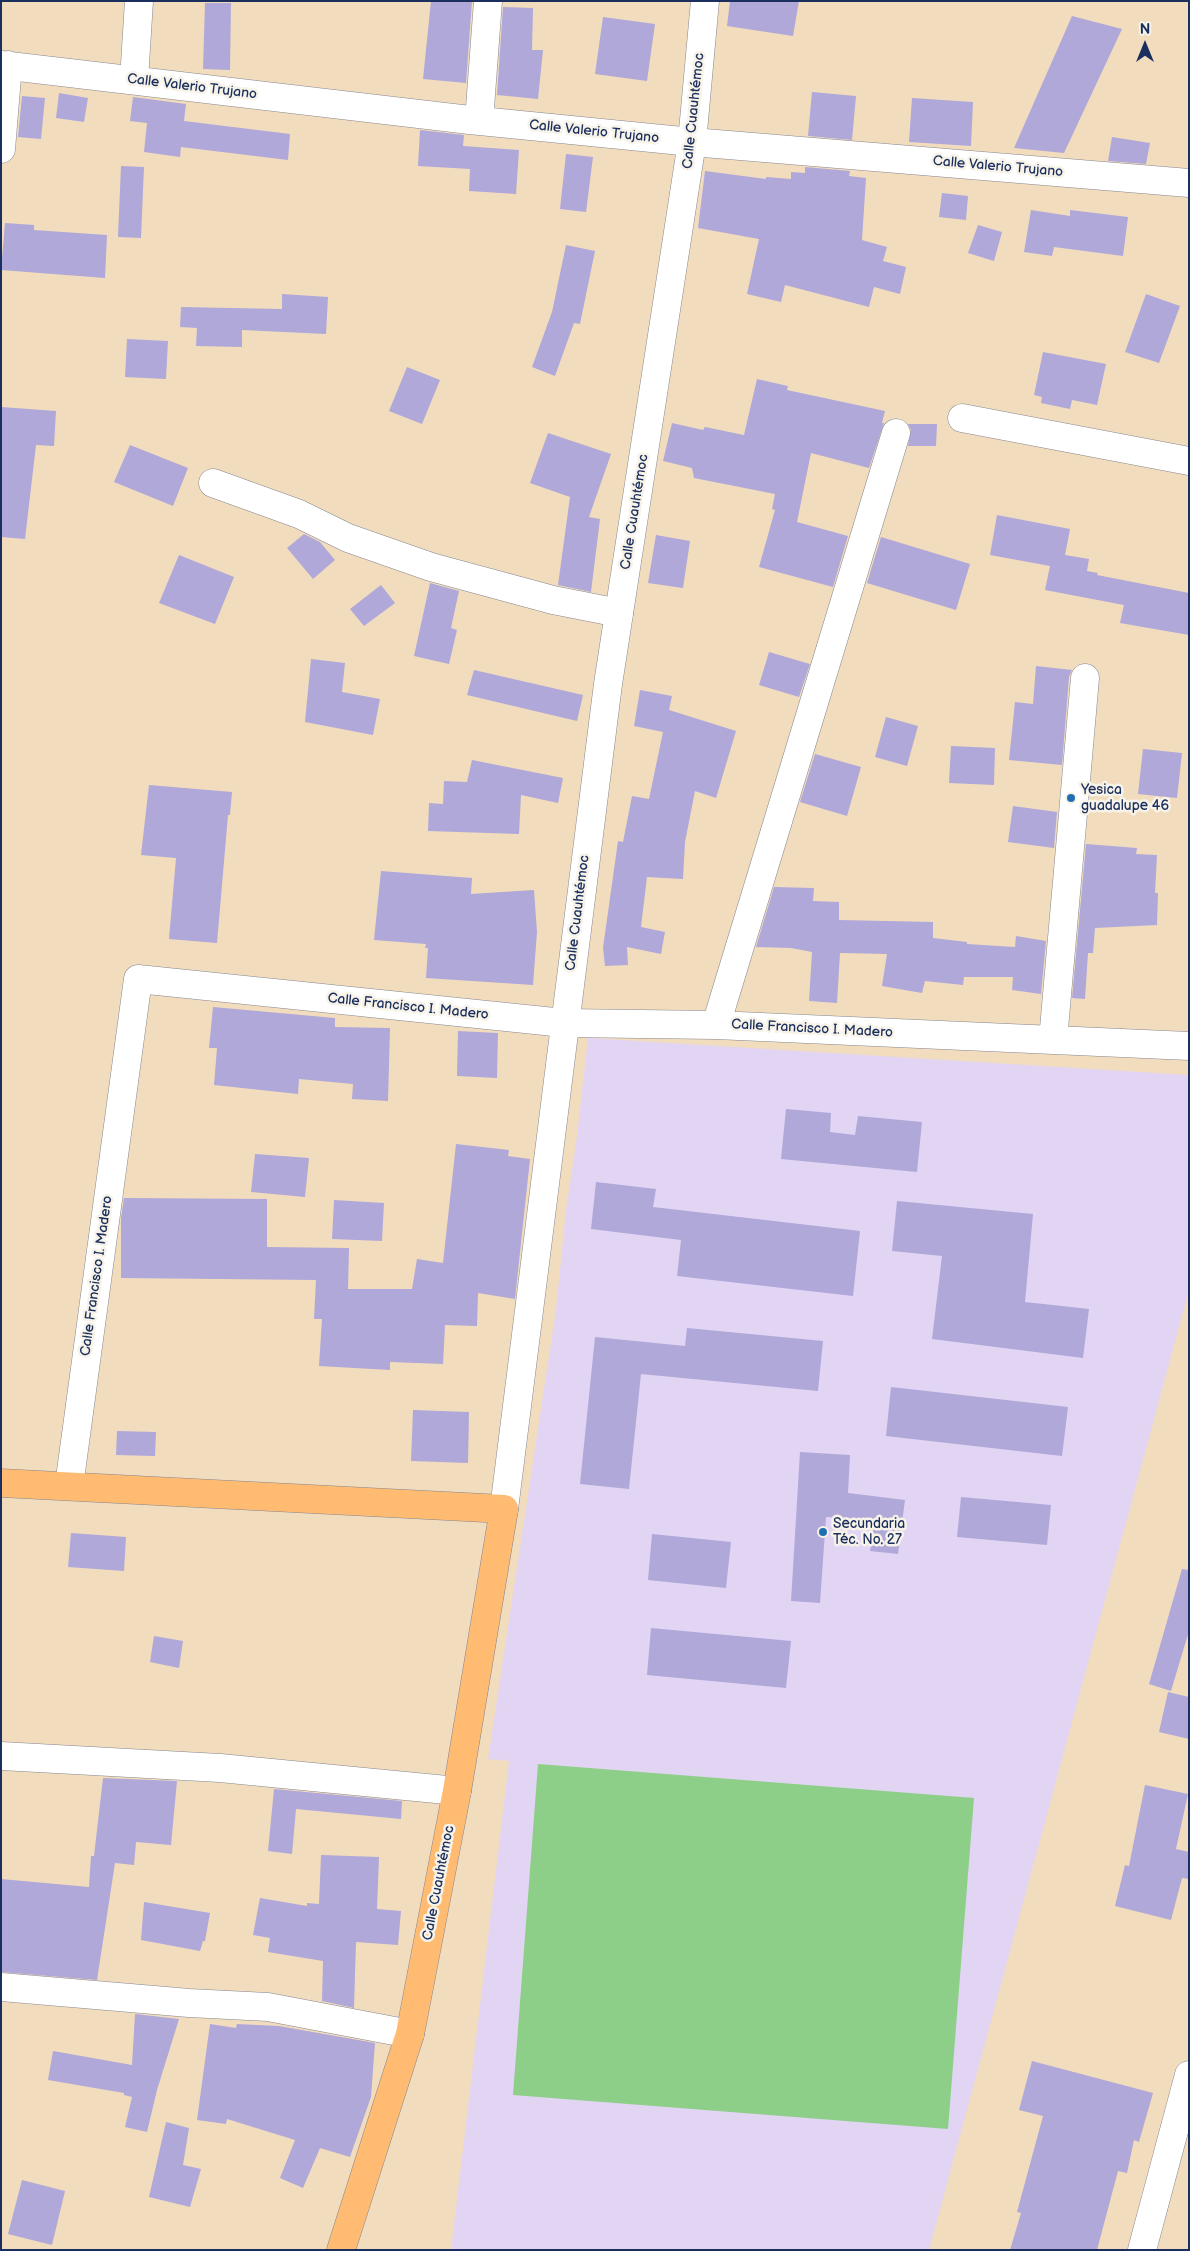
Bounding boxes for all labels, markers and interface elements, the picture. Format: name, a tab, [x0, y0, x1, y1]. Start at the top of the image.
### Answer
north arrow	[1120, 20, 1170, 70]
text: N	[1140, 21, 1150, 38]
street label: Calle Cuauhtémoc	[680, 52, 708, 170]
street label: Calle Valerio Trujano	[126, 71, 258, 103]
street label: Calle Valerio Trujano	[528, 117, 660, 147]
street label: Calle Valerio Trujano	[932, 153, 1064, 181]
street label: Calle Cuauhtémoc	[618, 453, 652, 571]
place label: Yesica guadalupe 46	[1081, 782, 1169, 814]
marker: Yesica guadalupe 46	[1065, 792, 1077, 804]
street label: Calle Cuauhtémoc	[563, 854, 593, 972]
street label: Calle Francisco I. Madero	[327, 990, 489, 1024]
street label: Calle Francisco I. Madero	[731, 1016, 893, 1042]
street label: Calle Francisco I. Madero	[77, 1195, 117, 1357]
place label: Secundaria Téc. No. 27	[833, 1516, 905, 1548]
marker: Secundaria Téc. No. 27	[817, 1526, 829, 1538]
street label: Calle Cuauhtémoc	[420, 1824, 458, 1942]

